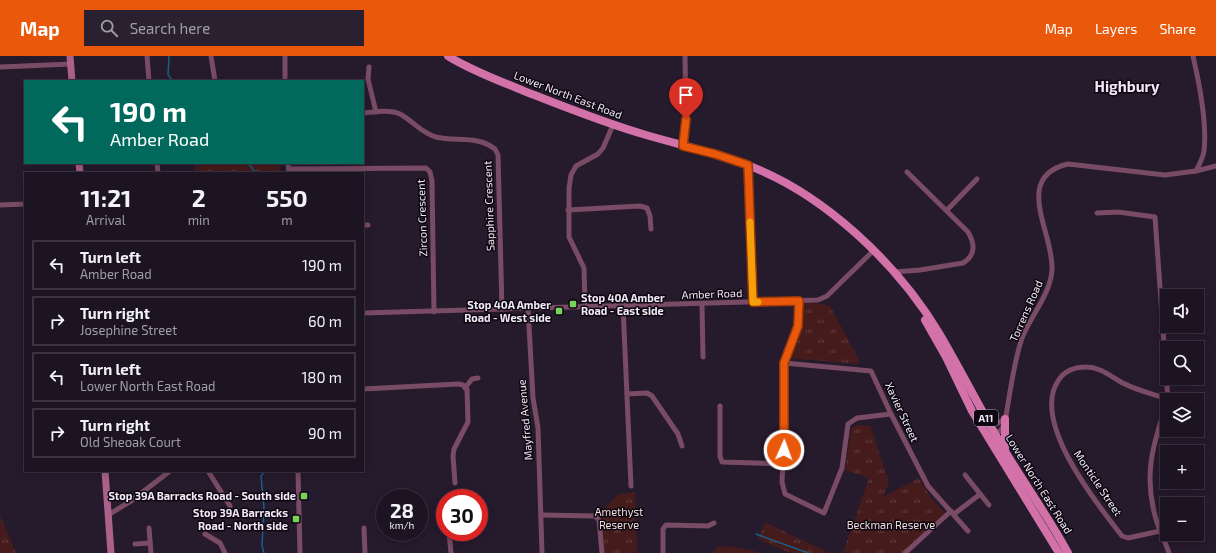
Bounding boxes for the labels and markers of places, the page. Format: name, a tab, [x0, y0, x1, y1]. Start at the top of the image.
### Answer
pin	[669, 78, 703, 119]
place label: Stop 40A Amber Road - East side	[581, 291, 665, 317]
place label: Stop 40A Amber Road - West side	[464, 298, 551, 324]
marker: Stop 40A Amber Road - East side	[568, 299, 578, 309]
marker: Stop 40A Amber Road - West side	[554, 306, 564, 316]
place label: Stop 39A Barracks Road - South side	[108, 489, 296, 502]
marker: Stop 39A Barracks Road - South side	[299, 491, 309, 501]
place label: Stop 39A Barracks Road - North side	[193, 506, 288, 532]
marker: Stop 39A Barracks Road - North side	[291, 514, 301, 524]

